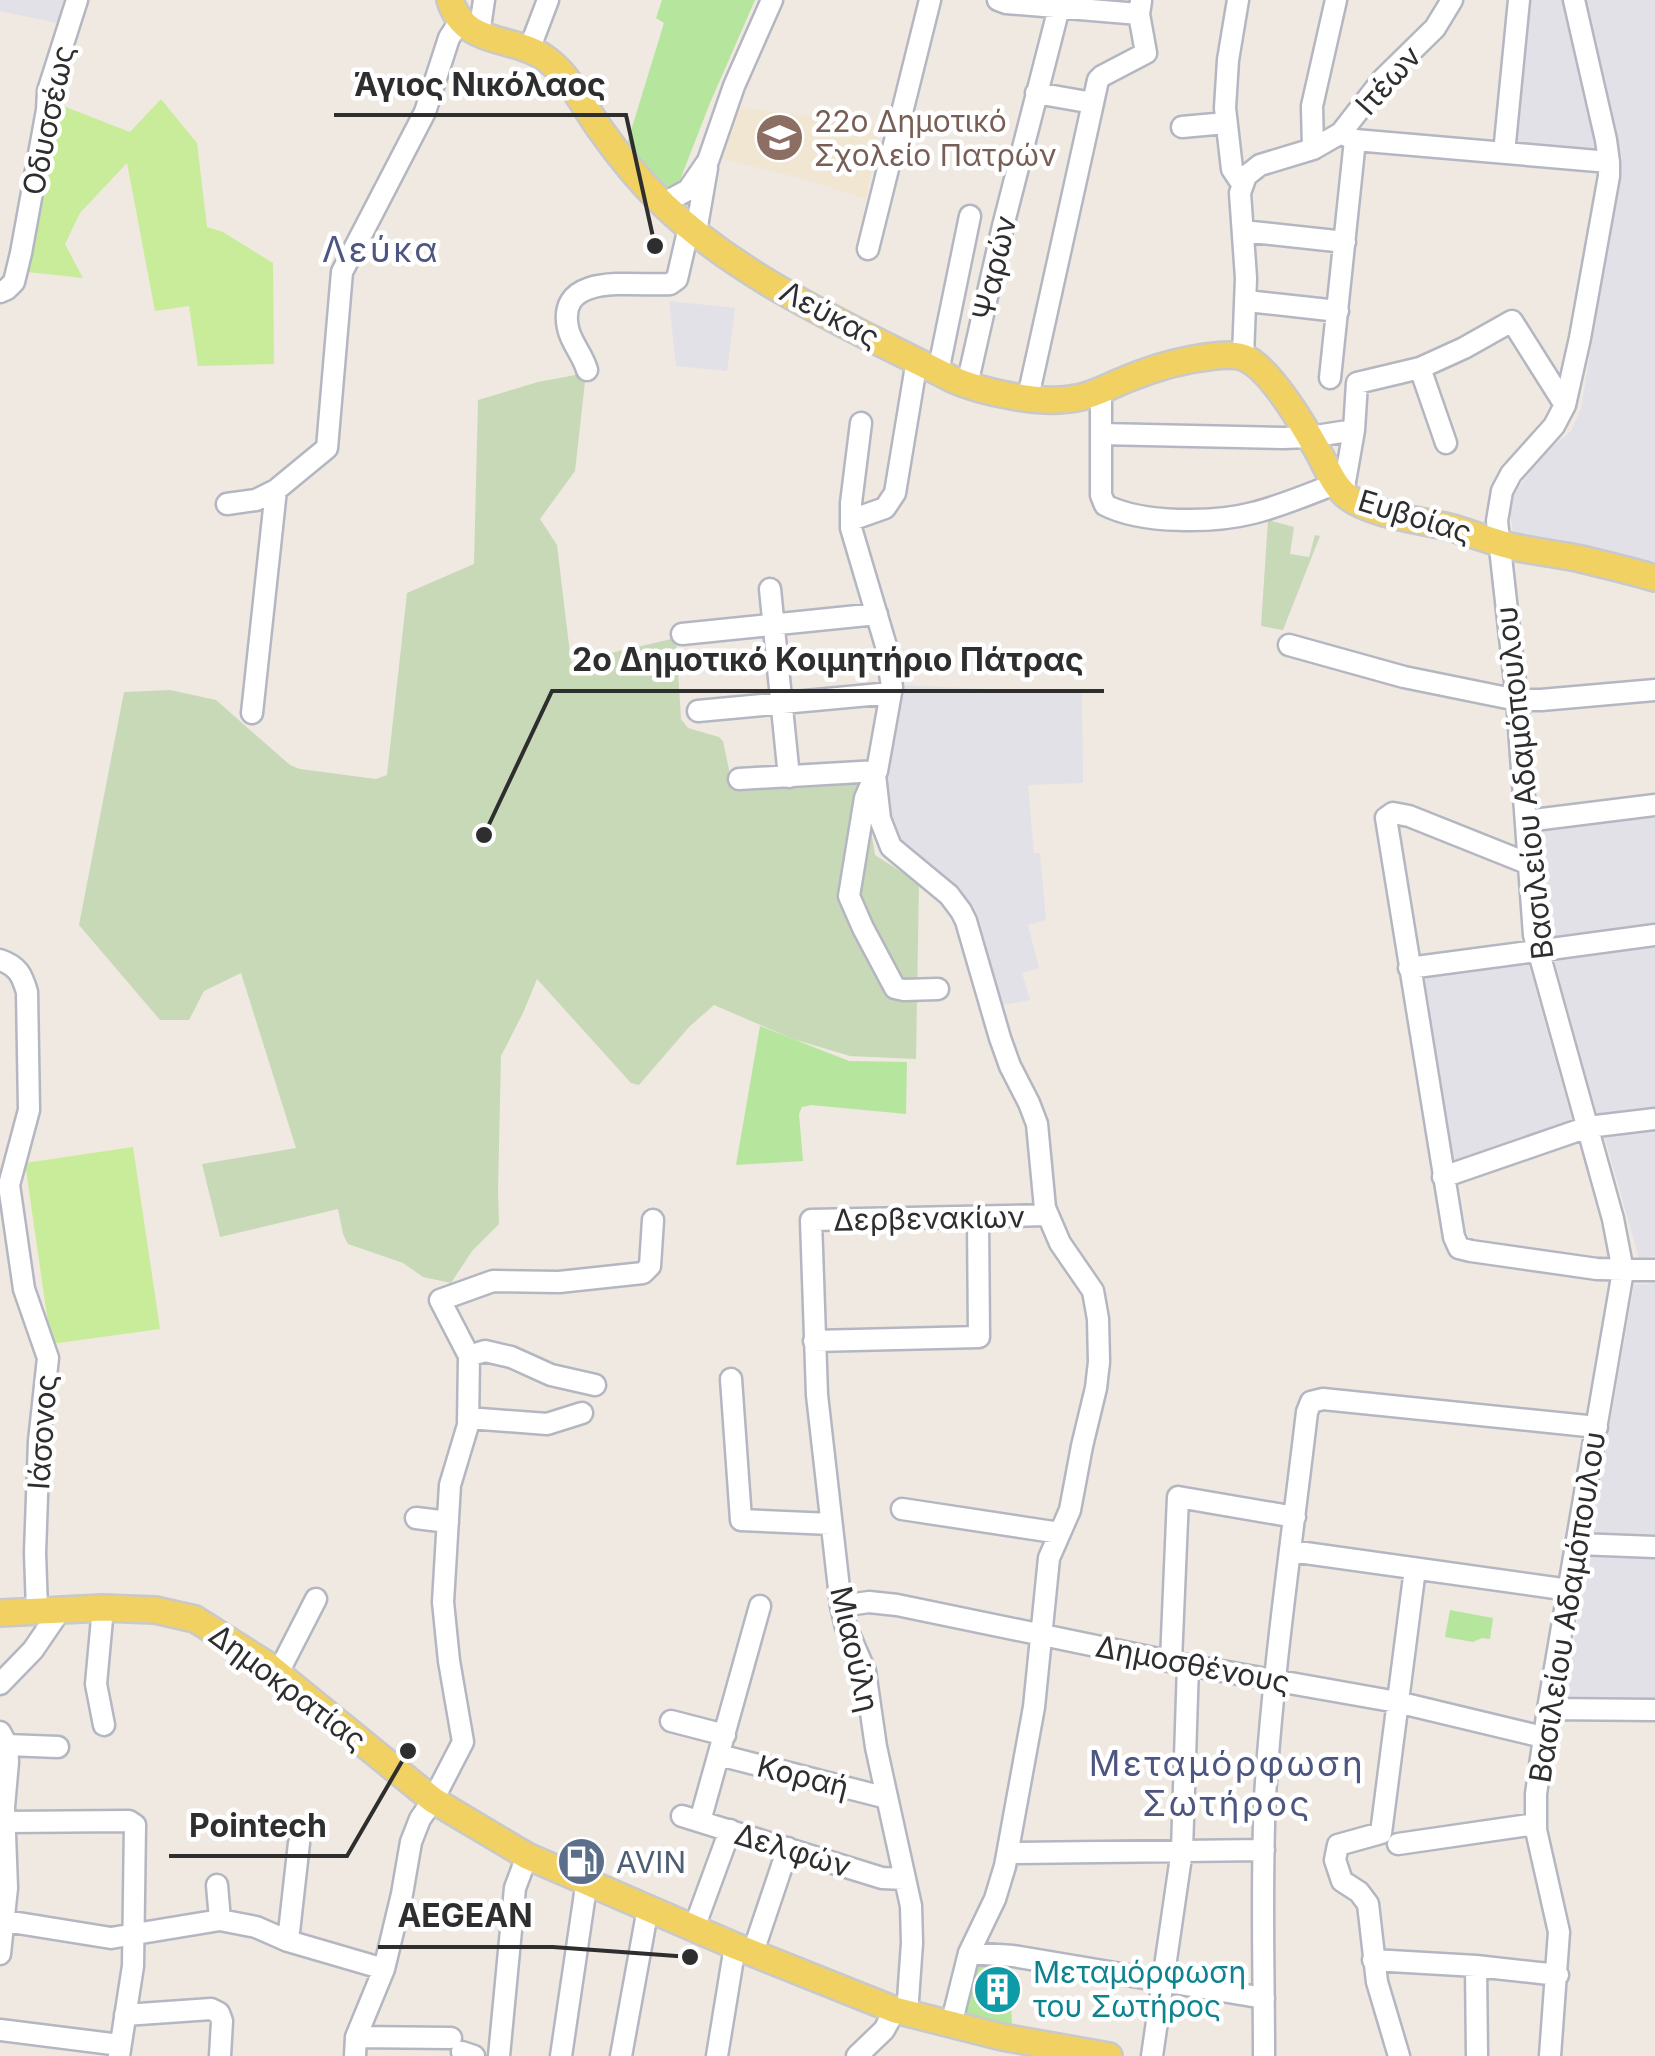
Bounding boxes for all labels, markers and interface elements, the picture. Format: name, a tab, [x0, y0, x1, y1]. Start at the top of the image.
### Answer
street label: Ιτέων	[1348, 38, 1428, 122]
street label: Οδυσσέως	[15, 42, 81, 198]
callout: Άγιος Νικόλαος	[334, 53, 626, 115]
text: Άγιος Νικόλαος	[354, 65, 606, 104]
place label: 22ο Δημοτικό Σχολείο Πατρών	[814, 103, 1057, 173]
school or university icon: 22ο Δημοτικό Σχολείο Πατρών	[753, 112, 805, 164]
street label: Ψαρών	[964, 212, 1024, 324]
district label: Λεύκα	[322, 228, 440, 270]
street label: Λεύκας	[774, 273, 886, 355]
street label: Ευβοίας	[1354, 482, 1476, 550]
street label: Βασιλείου Αδαμόπουλου	[1488, 605, 1560, 961]
callout: 2o Δημοτικό Κοιμητήριο Πάτρας	[552, 629, 1104, 691]
text: 2o Δημοτικό Κοιμητήριο Πάτρας	[572, 640, 1084, 679]
street label: Δερβενακίων	[833, 1198, 1025, 1238]
street label: Ιάσονος	[20, 1373, 64, 1491]
street label: Βασιλείου Αδαμόπουλου	[1521, 1429, 1613, 1785]
street label: Μιαούλη	[823, 1583, 887, 1715]
street label: Δημοκρατίας	[202, 1616, 374, 1758]
street label: Δημοσθένους	[1093, 1628, 1293, 1700]
district label: Μεταμόρφωση Σωτήρος	[1089, 1742, 1365, 1824]
street label: Κοραή	[754, 1747, 852, 1805]
callout: Pointech	[169, 1794, 347, 1856]
text: Pointech	[189, 1806, 327, 1845]
street label: Δελφών	[731, 1815, 855, 1885]
fuel station icon: AVIN	[555, 1836, 607, 1888]
place label: AVIN	[616, 1844, 686, 1880]
callout: AEGEAN	[378, 1885, 553, 1947]
text: AEGEAN	[397, 1896, 533, 1935]
place label: Μεταμόρφωση του Σωτήρος	[1033, 1954, 1246, 2024]
building icon: Μεταμόρφωση του Σωτήρος	[972, 1963, 1024, 2015]

